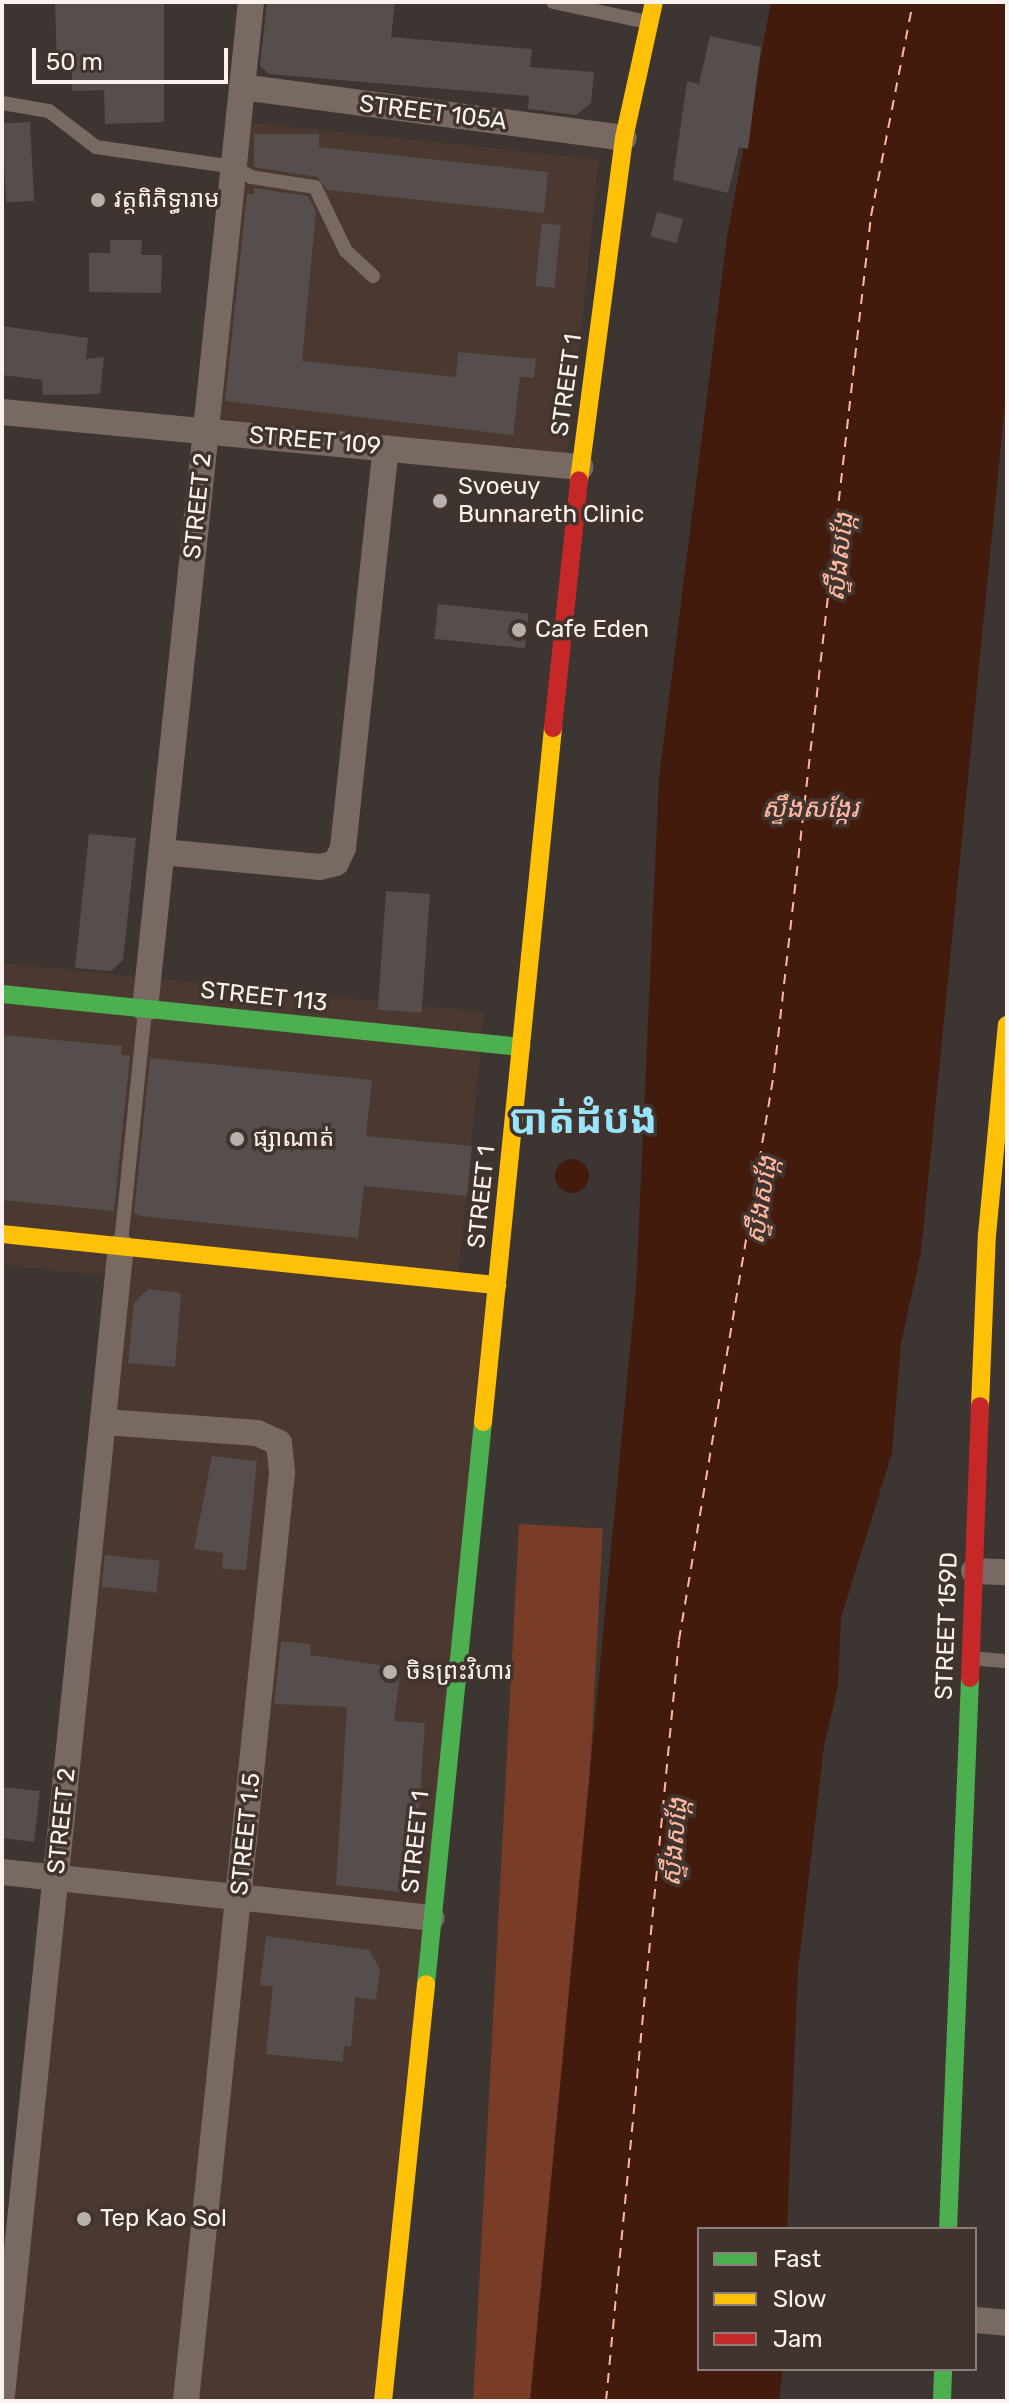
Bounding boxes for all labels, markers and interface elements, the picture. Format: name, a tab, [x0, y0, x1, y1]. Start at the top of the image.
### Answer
scale bar	[36, 32, 232, 82]
text: 50 m	[46, 48, 103, 76]
street label: STREET 105A	[357, 90, 509, 136]
place label: វត្តពិភិទ្ធារាម	[114, 186, 220, 214]
marker: វត្តពិភិទ្ធារាម	[89, 191, 107, 209]
street label: STREET 1	[546, 332, 588, 438]
street label: STREET 109	[248, 421, 382, 461]
street label: STREET 2	[178, 451, 218, 561]
place label: Svoeuy Bunnareth Clinic	[458, 473, 644, 529]
marker: Svoeuy Bunnareth Clinic	[429, 490, 451, 512]
water label: ស្ទឹងសង្កែ	[820, 511, 860, 603]
place label: Cafe Eden	[535, 616, 649, 644]
marker: Cafe Eden	[510, 621, 528, 639]
water label: ស្ទឹងសង្កែរ	[762, 793, 858, 825]
street label: STREET 113	[199, 976, 329, 1018]
district label: បាត់ដំបង	[509, 1096, 657, 1144]
place label: ផ្សាណាត់	[253, 1125, 334, 1153]
marker: ផ្សាណាត់	[228, 1130, 246, 1148]
street label: STREET 1	[462, 1144, 502, 1250]
water label: ស្ទឹងសង្កែ	[740, 1154, 784, 1246]
street label: STREET 159D	[930, 1551, 964, 1701]
place label: ចិនព្រះវិហារ	[406, 1658, 511, 1686]
marker: ចិនព្រះវិហារ	[381, 1663, 399, 1681]
street label: STREET 2	[42, 1766, 82, 1876]
street label: STREET 1.5	[225, 1771, 267, 1897]
street label: STREET 1	[396, 1789, 436, 1895]
water label: ស្ទឹងសង្កែ	[656, 1796, 694, 1888]
place label: Tep Kao Sol	[100, 2205, 227, 2233]
marker: Tep Kao Sol	[75, 2210, 93, 2228]
legend	[697, 2227, 977, 2371]
text: Fast	[773, 2245, 821, 2273]
text: Slow	[773, 2285, 826, 2313]
text: Jam	[773, 2325, 823, 2353]

